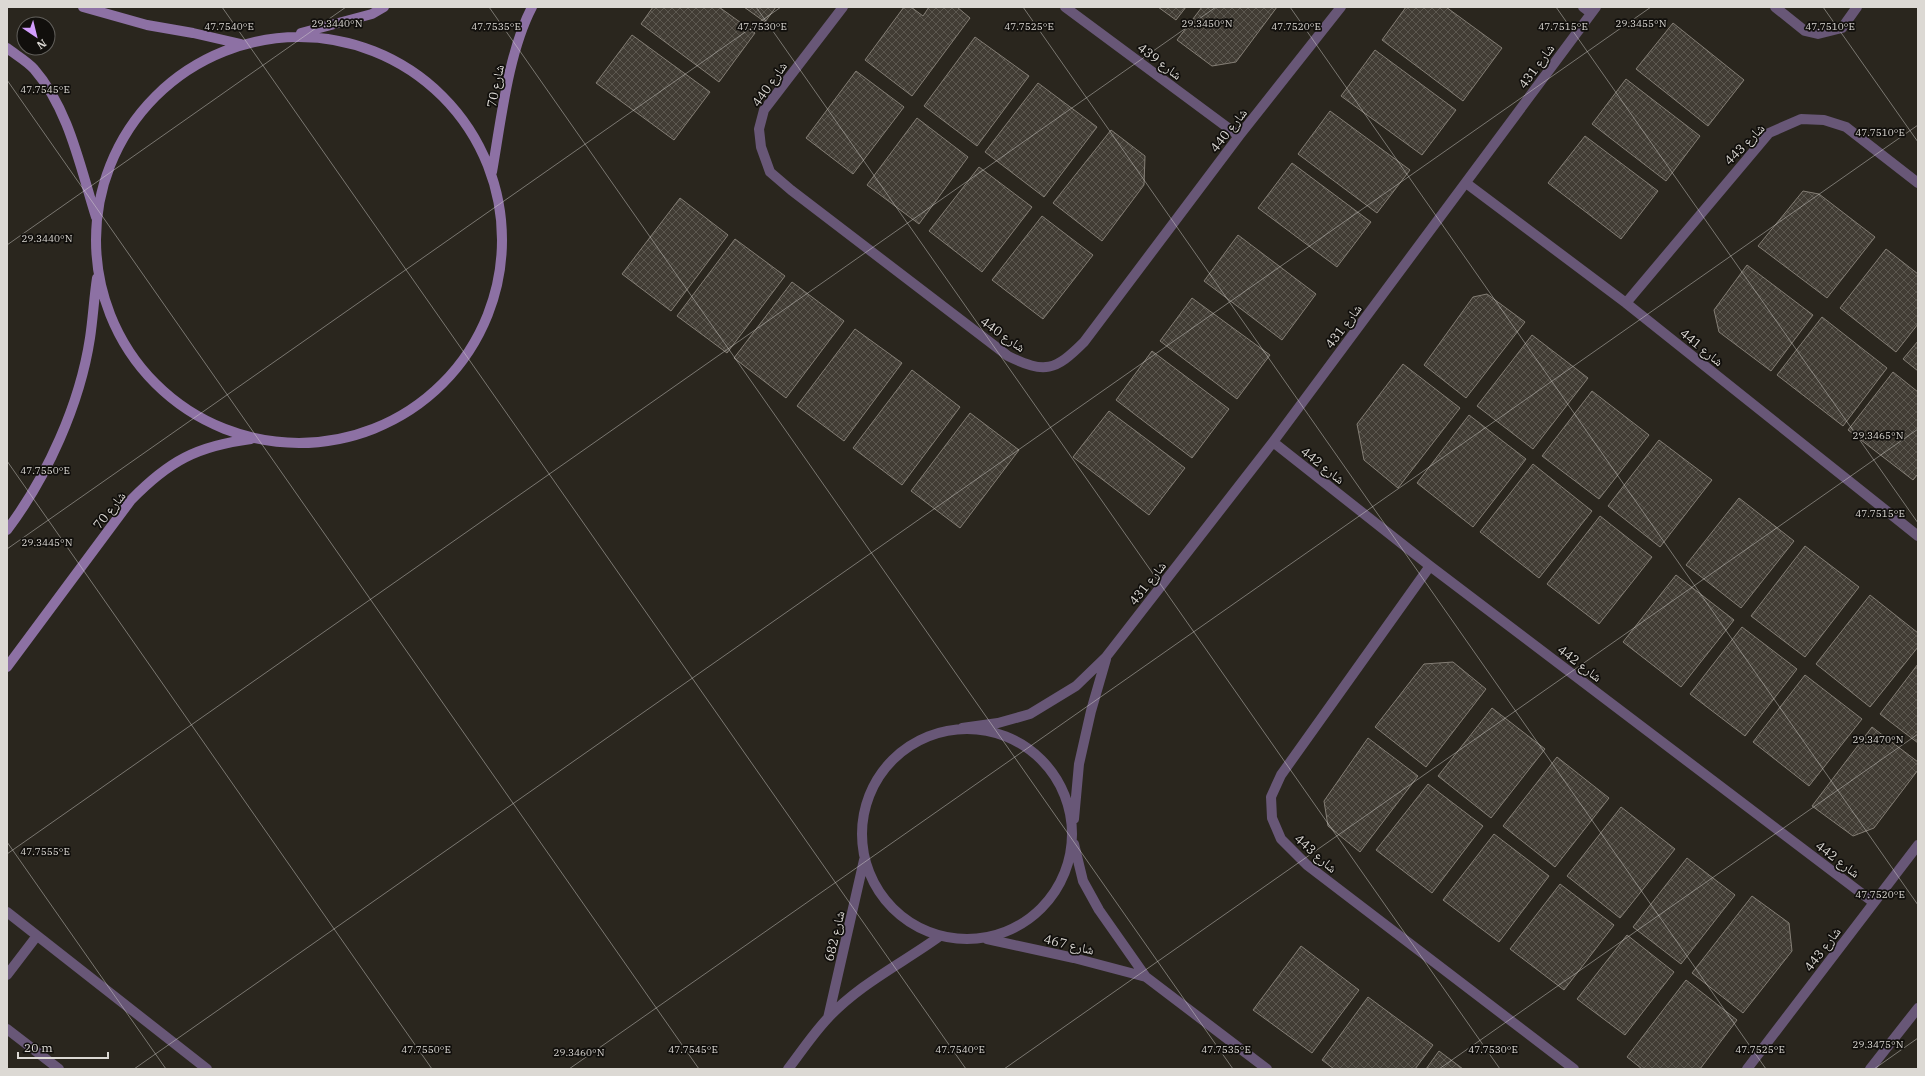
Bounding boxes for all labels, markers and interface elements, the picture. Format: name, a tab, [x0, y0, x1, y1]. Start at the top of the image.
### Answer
north arrow	[16, 16, 56, 56]
text: 29.3440°N	[311, 17, 363, 30]
text: 29.3450°N	[1181, 17, 1233, 30]
text: 29.3455°N	[1615, 17, 1667, 30]
text: 47.7540°E	[204, 20, 254, 33]
text: 47.7535°E	[471, 20, 521, 33]
text: 47.7530°E	[737, 20, 787, 33]
text: 47.7525°E	[1004, 20, 1054, 33]
text: 47.7520°E	[1271, 20, 1321, 33]
text: 47.7515°E	[1538, 20, 1588, 33]
text: 47.7510°E	[1805, 20, 1855, 33]
text: N	[34, 36, 49, 53]
street label: شارع 439	[1134, 39, 1185, 84]
street label: شارع 431	[1514, 41, 1559, 93]
street label: شارع 440	[748, 58, 792, 111]
street label: شارع 70	[483, 63, 509, 109]
text: 47.7545°E	[20, 83, 70, 96]
street label: شارع 440	[1206, 105, 1252, 156]
street label: شارع 443	[1720, 120, 1769, 169]
text: 47.7510°E	[1855, 126, 1905, 139]
text: 29.3440°N	[21, 232, 73, 245]
street label: شارع 431	[1321, 301, 1366, 352]
street label: شارع 440	[976, 313, 1029, 357]
street label: شارع 441	[1676, 325, 1727, 371]
text: 29.3465°N	[1852, 429, 1904, 442]
street label: شارع 442	[1297, 443, 1348, 489]
text: 47.7550°E	[20, 464, 70, 477]
street label: شارع 70	[89, 488, 130, 533]
text: 47.7515°E	[1855, 507, 1905, 520]
text: 29.3445°N	[21, 536, 73, 549]
street label: شارع 431	[1125, 558, 1171, 609]
street label: شارع 442	[1554, 641, 1605, 686]
text: 29.3470°N	[1852, 733, 1904, 746]
street label: شارع 443	[1290, 830, 1341, 877]
street label: شارع 442	[1812, 837, 1863, 882]
text: 47.7555°E	[20, 845, 70, 858]
text: 47.7520°E	[1855, 888, 1905, 901]
street label: شارع 682	[820, 909, 849, 963]
street label: شارع 443	[1800, 924, 1845, 975]
street label: شارع 467	[1042, 930, 1096, 959]
scale bar	[18, 1034, 108, 1060]
text: 29.3475°N	[1852, 1038, 1904, 1051]
text: 20 m	[24, 1040, 53, 1055]
text: 47.7550°E	[401, 1043, 451, 1056]
text: 47.7545°E	[668, 1043, 718, 1056]
text: 47.7540°E	[935, 1043, 985, 1056]
text: 47.7535°E	[1201, 1043, 1251, 1056]
text: 47.7530°E	[1468, 1043, 1518, 1056]
text: 47.7525°E	[1735, 1043, 1785, 1056]
text: 29.3460°N	[553, 1046, 605, 1059]

